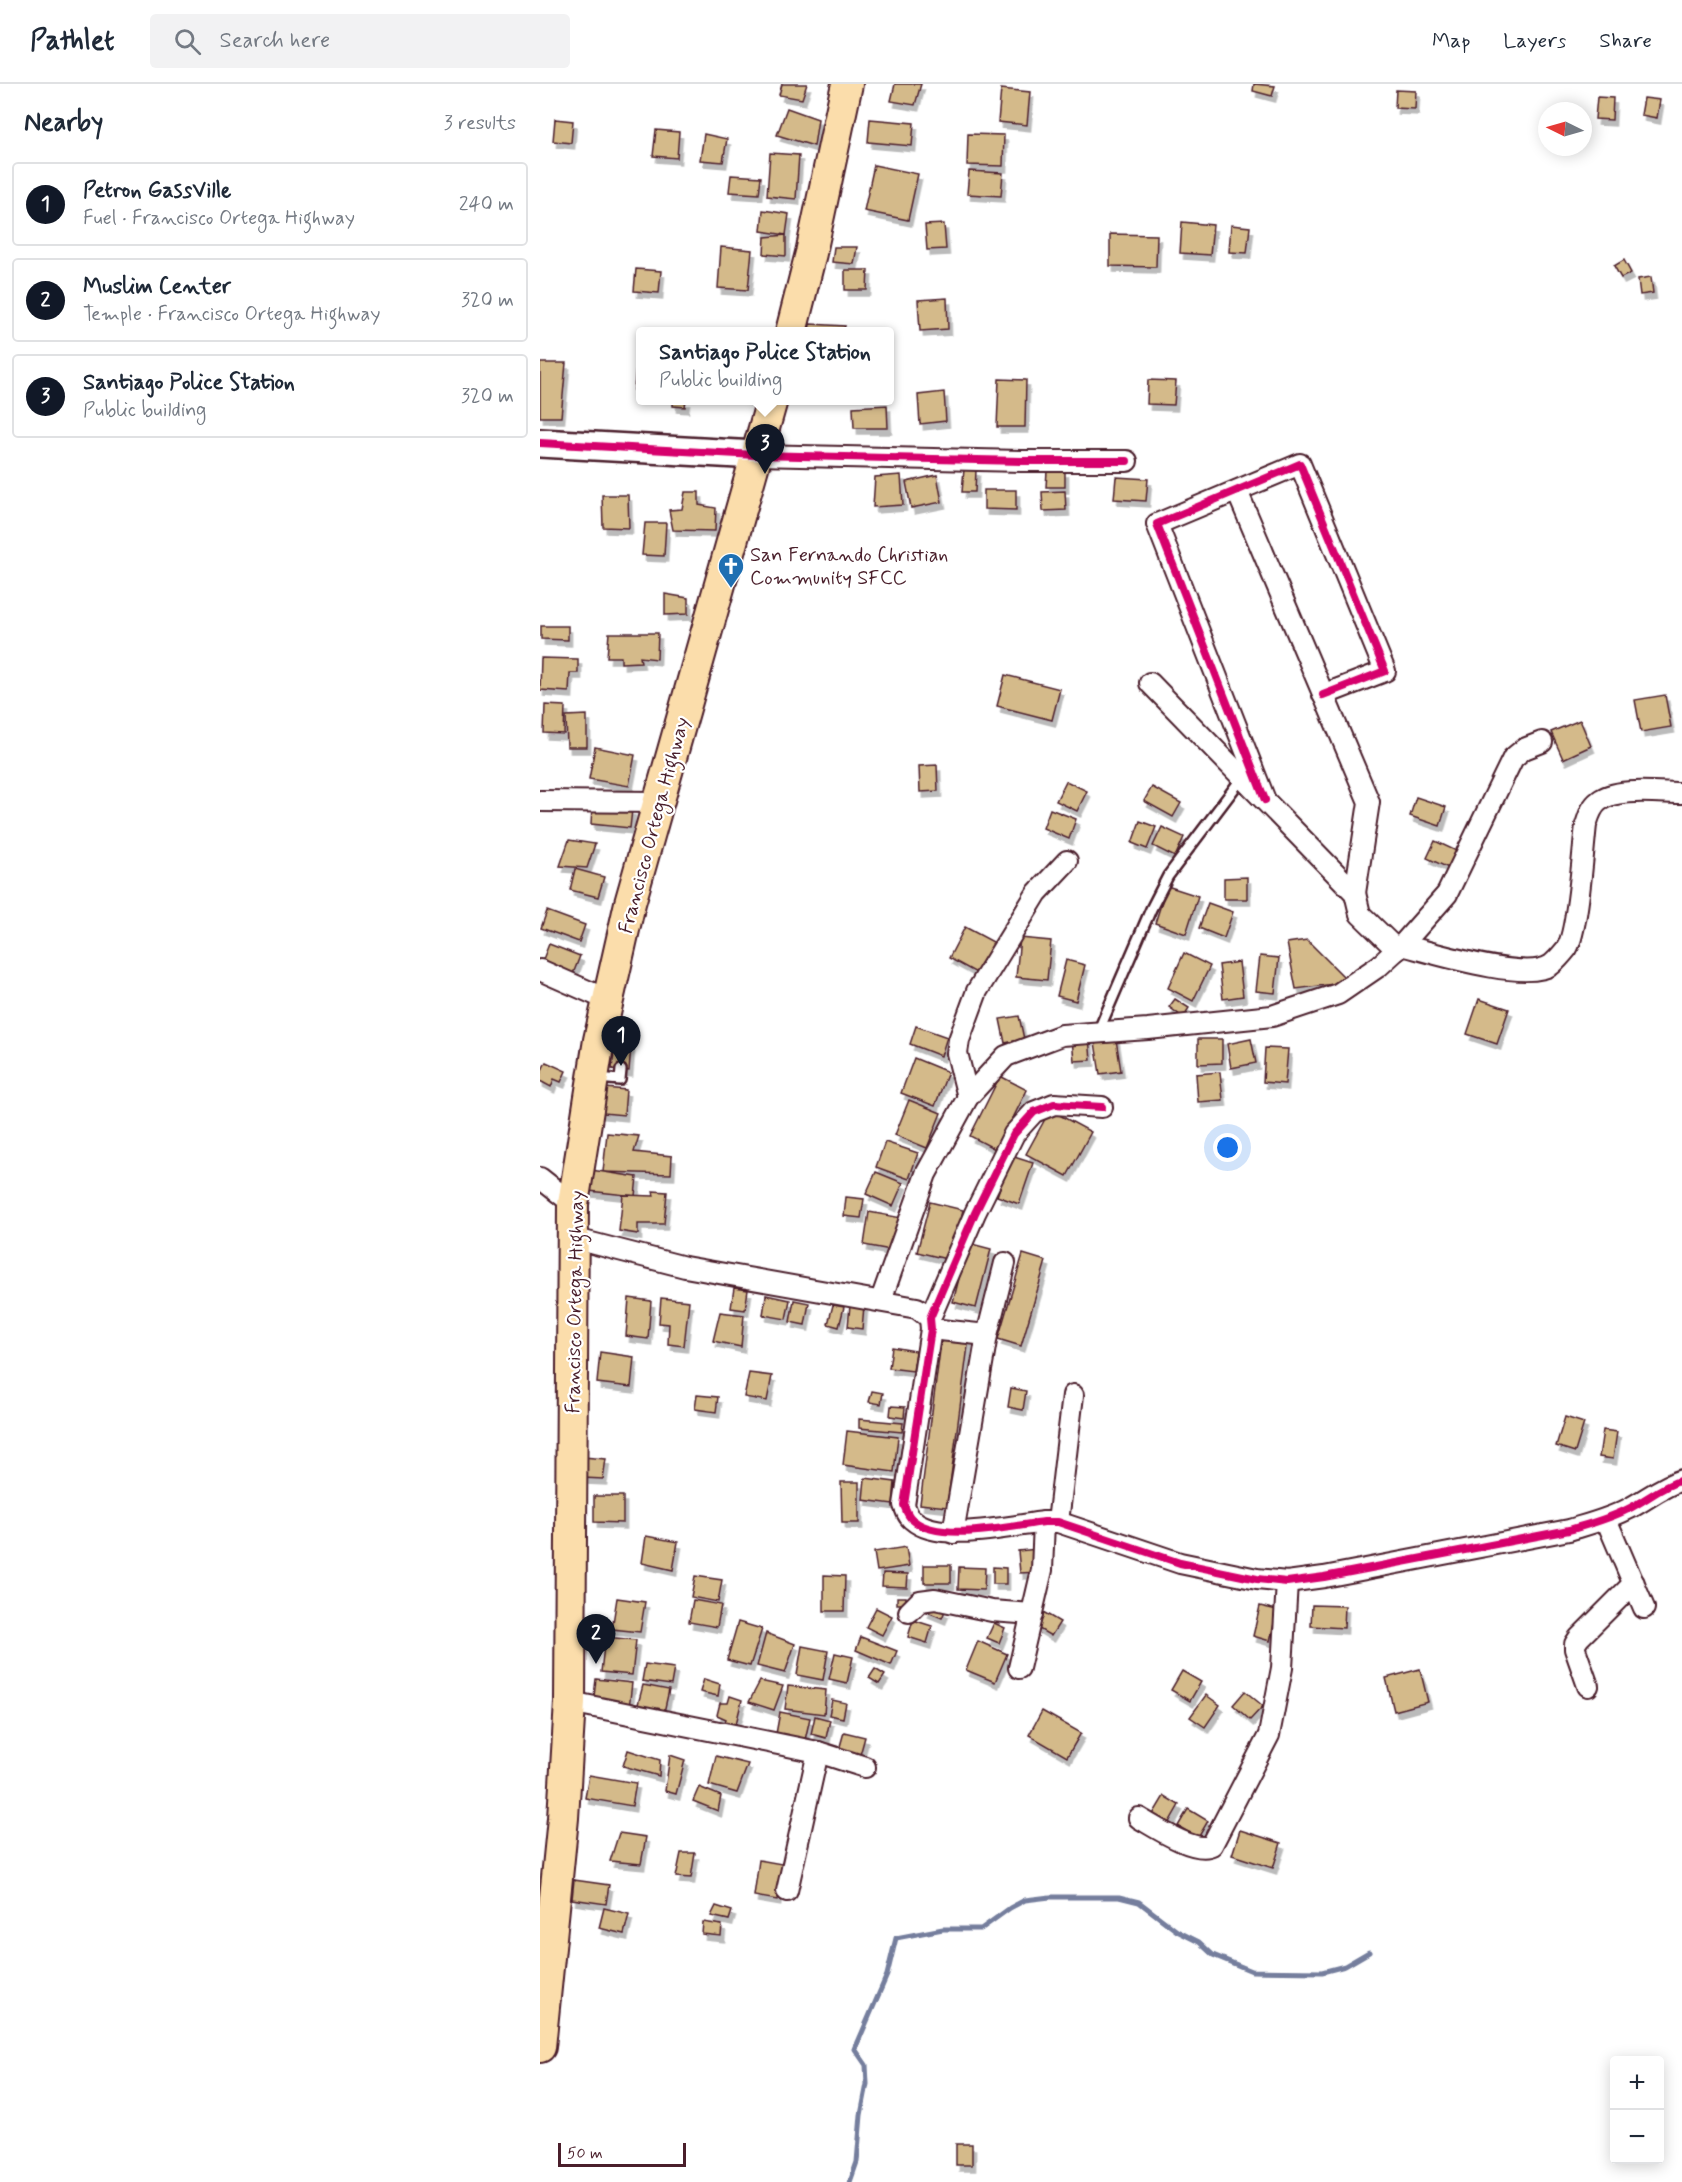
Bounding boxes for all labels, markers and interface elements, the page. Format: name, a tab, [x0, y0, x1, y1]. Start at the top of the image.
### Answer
search box	[150, 14, 570, 68]
text: Pathlet	[30, 23, 114, 60]
icon: search	[171, 25, 204, 58]
text: Search here	[219, 27, 330, 55]
text: Map	[1432, 27, 1470, 55]
text: Layers	[1503, 27, 1566, 55]
text: Share	[1599, 27, 1652, 55]
north arrow	[1538, 102, 1592, 156]
text: Nearby	[24, 106, 103, 140]
text: 3 results	[444, 110, 516, 137]
text: Petron GassVille	[83, 177, 231, 205]
text: 1	[41, 191, 50, 218]
text: 240 m	[459, 191, 514, 218]
text: Fuel · Francisco Ortega Highway	[83, 205, 355, 232]
text: Muslim Center	[83, 273, 231, 301]
text: 2	[41, 287, 50, 314]
text: 320 m	[461, 287, 514, 314]
text: Temple · Francisco Ortega Highway	[83, 301, 380, 328]
popup	[636, 327, 894, 405]
text: Santiago Police Station	[659, 339, 871, 367]
text: Public building	[659, 367, 782, 394]
text: Santiago Police Station	[83, 369, 295, 397]
text: 3	[41, 383, 50, 410]
text: 320 m	[461, 383, 514, 410]
text: Public building	[83, 397, 206, 424]
pin: 3	[746, 424, 784, 474]
place label: San Fernando Christian Community SFCC	[750, 542, 948, 592]
church icon: San Fernando Christian Community SFCC	[716, 551, 746, 589]
street label: Francisco Ortega Highway	[613, 714, 698, 937]
pin: 1	[602, 1016, 640, 1066]
your location	[1213, 1133, 1242, 1162]
street label: Francisco Ortega Highway	[560, 1190, 593, 1414]
pin: 2	[576, 1614, 616, 1664]
map controls	[1610, 2056, 1664, 2164]
button: +	[1610, 2056, 1664, 2110]
button: −	[1610, 2110, 1664, 2164]
scale bar	[558, 2140, 686, 2168]
text: 50 m	[567, 2143, 603, 2164]

